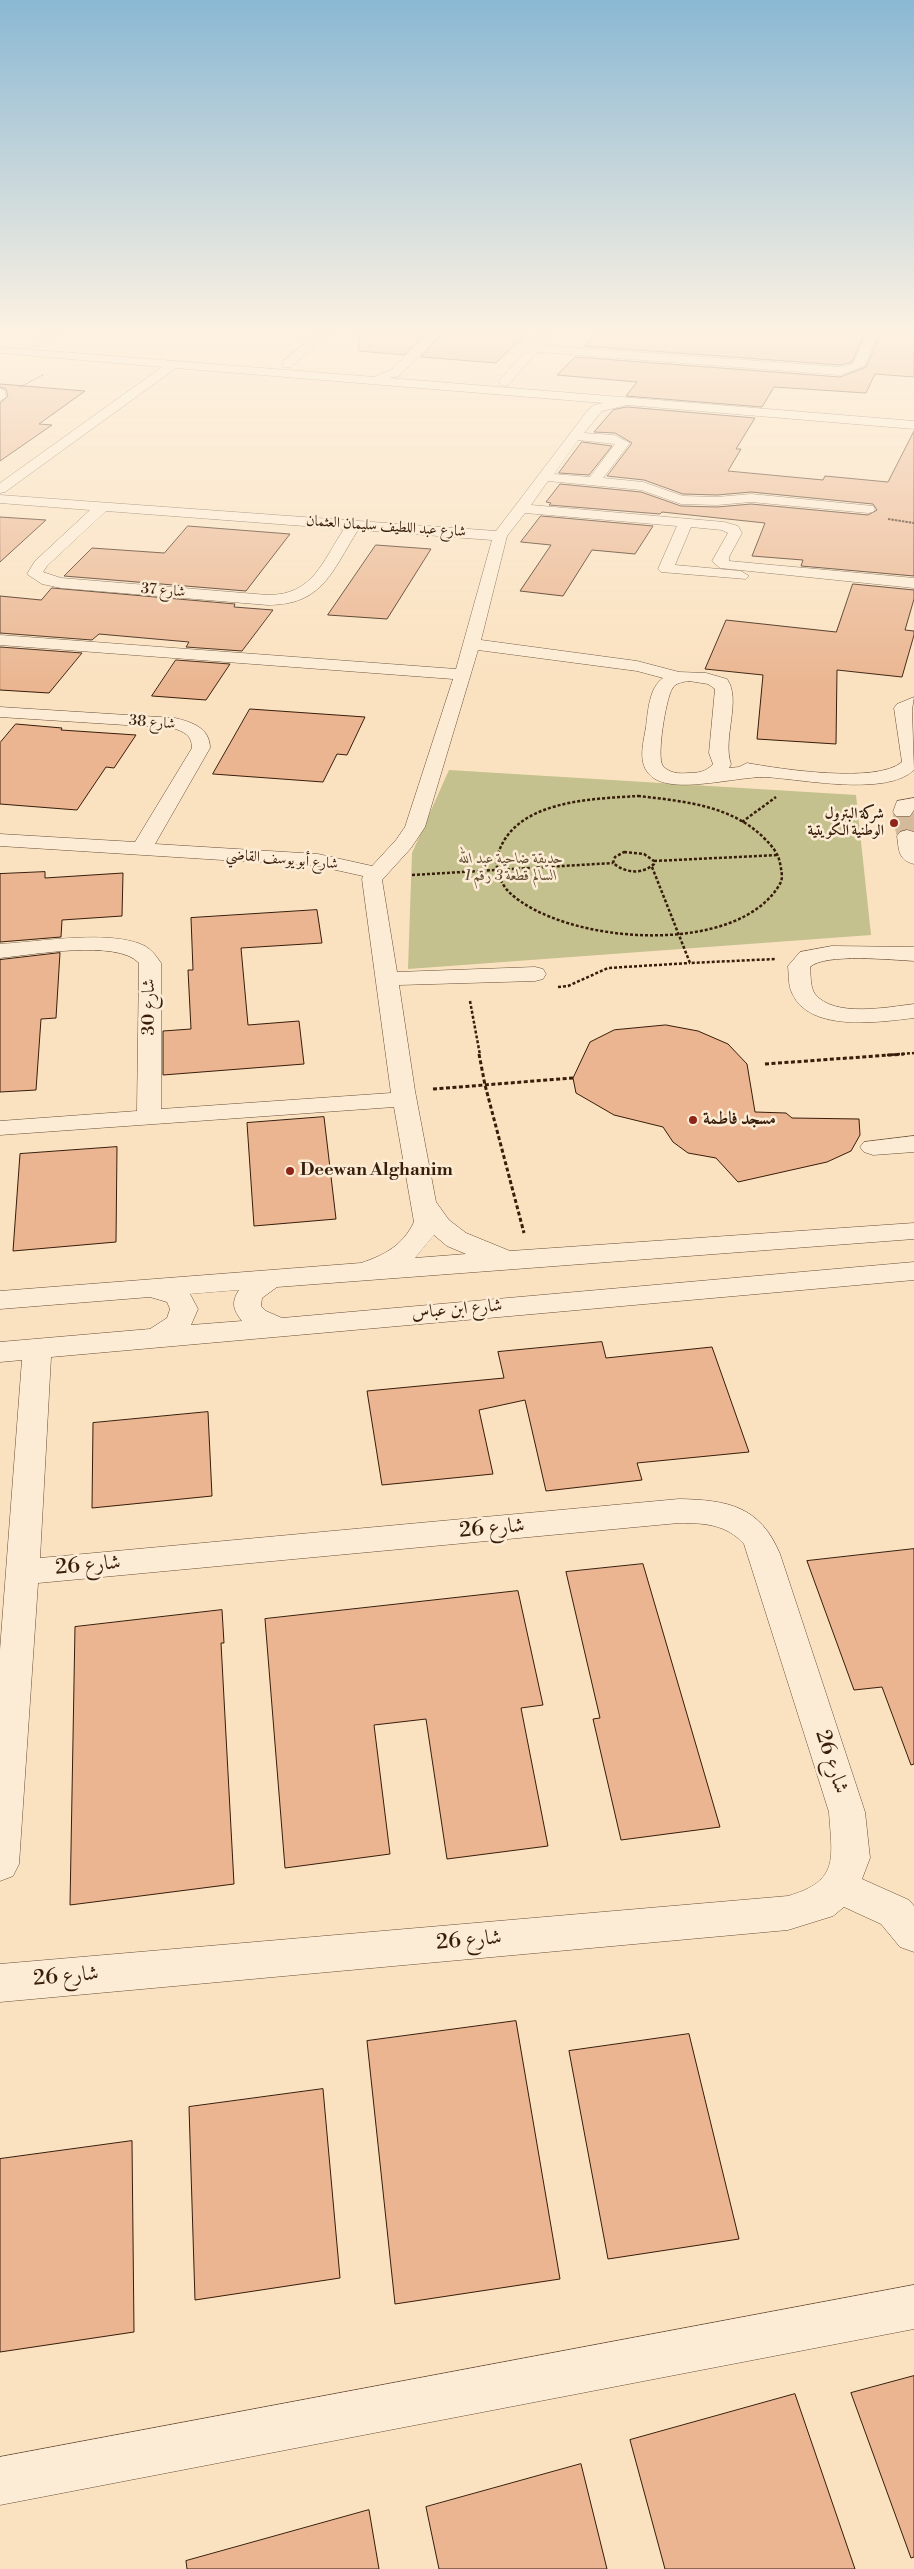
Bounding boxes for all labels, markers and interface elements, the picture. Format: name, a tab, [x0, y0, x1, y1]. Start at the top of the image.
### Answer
street label: شارع عبد اللطيف سليمان العثمان	[305, 512, 467, 542]
street label: شارع 37	[140, 580, 186, 602]
street label: شارع 38	[128, 712, 176, 734]
place label: شركة البترول الوطنية الكويتية	[807, 805, 884, 840]
marker: شركة البترول الوطنية الكويتية	[888, 817, 900, 829]
street label: شارع أبو يوسف القاضي	[225, 846, 339, 874]
park label: حديقة ضاحية عبد الله السالم قطعة 3 رقم 1	[459, 850, 563, 885]
street label: شارع 30	[139, 979, 161, 1035]
place label: مسجد فاطمة	[703, 1109, 776, 1131]
marker: مسجد فاطمة	[687, 1114, 699, 1126]
place label: Deewan Alghanim	[300, 1160, 453, 1182]
marker: Deewan Alghanim	[284, 1165, 296, 1177]
street label: شارع ابن عباس	[411, 1295, 503, 1325]
street label: شارع 26	[458, 1514, 526, 1544]
street label: شارع 26	[54, 1551, 122, 1581]
street label: شارع 26	[809, 1727, 853, 1797]
street label: شارع 26	[435, 1926, 503, 1956]
street label: شارع 26	[32, 1962, 100, 1992]

